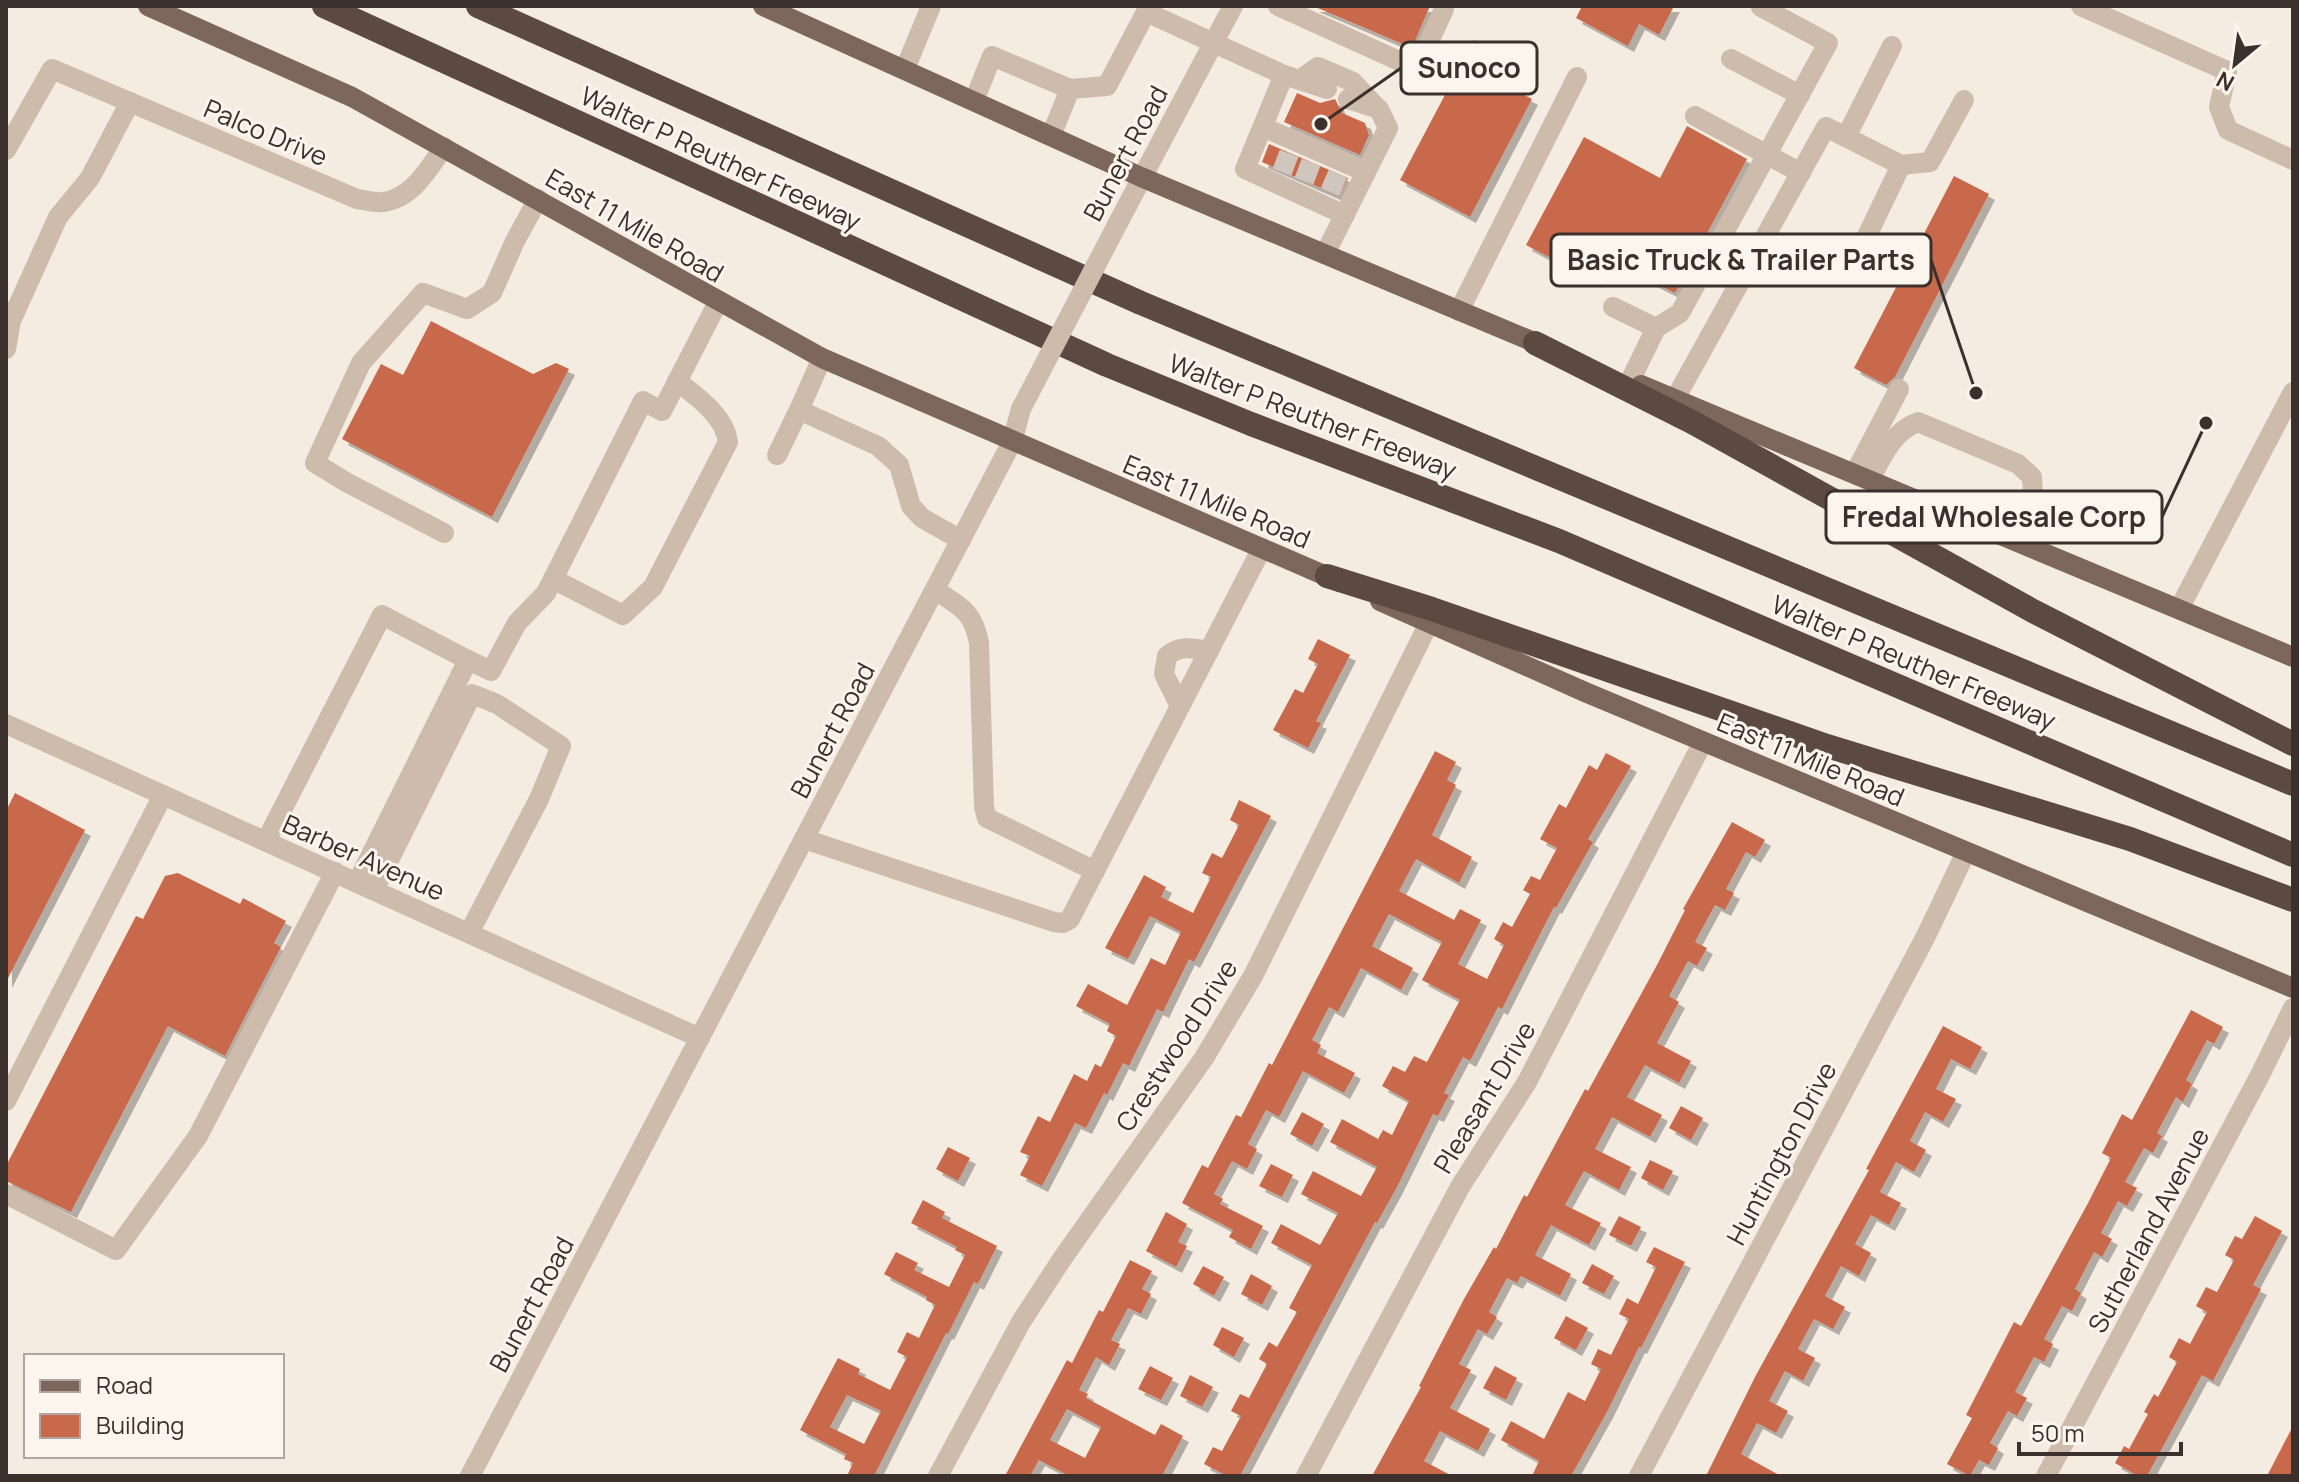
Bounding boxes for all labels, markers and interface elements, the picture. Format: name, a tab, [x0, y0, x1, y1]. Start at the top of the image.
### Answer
north arrow	[2195, 24, 2275, 104]
callout: Sunoco	[1401, 42, 1537, 94]
text: Sunoco	[1417, 48, 1521, 86]
text: N	[2211, 65, 2239, 98]
street label: Walter P Reuther Freeway	[575, 77, 867, 239]
street label: Bunert Road	[1074, 79, 1176, 227]
street label: Palco Drive	[199, 90, 333, 174]
street label: East 11 Mile Road	[539, 159, 731, 291]
callout: Basic Truck & Trailer Parts	[1551, 234, 1931, 286]
text: Basic Truck & Trailer Parts	[1567, 240, 1915, 278]
street label: Walter P Reuther Freeway	[1164, 344, 1462, 488]
street label: East 11 Mile Road	[1118, 445, 1316, 557]
callout: Fredal Wholesale Corp	[1826, 491, 2162, 543]
text: Fredal Wholesale Corp	[1842, 497, 2146, 535]
street label: Walter P Reuther Freeway	[1766, 586, 2062, 738]
street label: Bunert Road	[781, 656, 883, 804]
street label: East 11 Mile Road	[1712, 703, 1910, 815]
street label: Barber Avenue	[277, 805, 451, 909]
street label: Crestwood Drive	[1107, 952, 1245, 1138]
street label: Pleasant Drive	[1425, 1014, 1543, 1180]
street label: Huntington Drive	[1718, 1055, 1844, 1251]
street label: Sutherland Avenue	[2079, 1121, 2217, 1339]
street label: Bunert Road	[480, 1230, 582, 1378]
legend	[24, 1354, 284, 1458]
text: Road	[96, 1368, 153, 1401]
scale bar	[2019, 1406, 2181, 1456]
text: Building	[96, 1408, 184, 1441]
text: 50 m	[2031, 1416, 2085, 1449]

